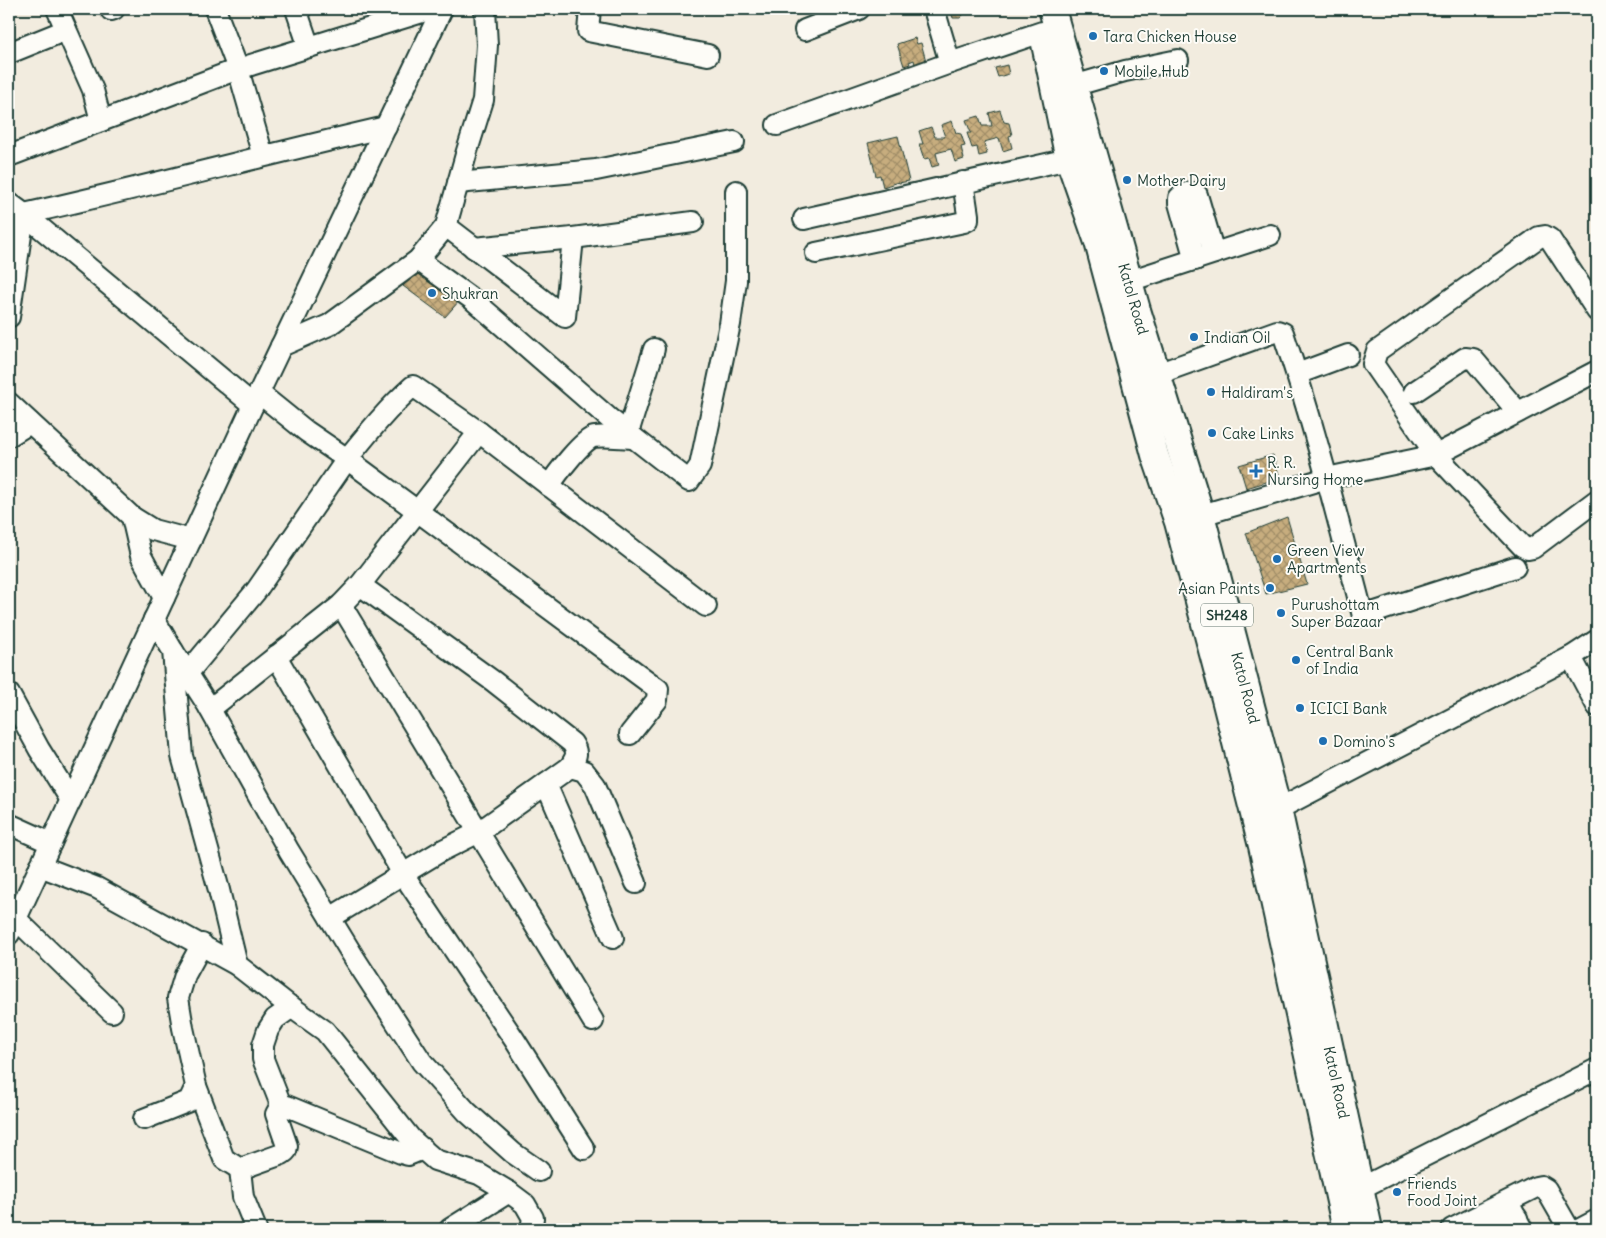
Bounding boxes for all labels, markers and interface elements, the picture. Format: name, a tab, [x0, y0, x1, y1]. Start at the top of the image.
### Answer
place label: Tara Chicken House	[1103, 27, 1237, 46]
marker: Tara Chicken House	[1087, 30, 1099, 42]
place label: Mobile Hub	[1114, 62, 1189, 81]
marker: Mobile Hub	[1098, 65, 1110, 77]
place label: Mother Dairy	[1137, 171, 1226, 190]
marker: Mother Dairy	[1121, 174, 1133, 186]
street label: Katol Road	[1115, 261, 1154, 337]
place label: Shukran	[442, 284, 499, 303]
marker: Shukran	[426, 287, 438, 299]
place label: Indian Oil	[1204, 328, 1270, 347]
marker: Indian Oil	[1188, 331, 1200, 343]
place label: Haldiram's	[1221, 383, 1293, 402]
marker: Haldiram's	[1205, 386, 1217, 398]
place label: Cake Links	[1222, 424, 1294, 443]
marker: Cake Links	[1206, 427, 1218, 439]
place label: R. R. Nursing Home	[1267, 453, 1363, 489]
marker: R. R. Nursing Home	[1249, 464, 1263, 478]
place label: Green View Apartments	[1287, 541, 1367, 577]
marker: Green View Apartments	[1271, 553, 1283, 565]
place label: Asian Paints	[1178, 579, 1260, 598]
marker: Asian Paints	[1264, 582, 1276, 594]
place label: Purushottam Super Bazaar	[1291, 595, 1383, 631]
road number: SH248	[1201, 604, 1253, 626]
marker: Purushottam Super Bazaar	[1275, 607, 1287, 619]
place label: Central Bank of India	[1306, 642, 1394, 678]
street label: Katol Road	[1228, 650, 1265, 726]
marker: Central Bank of India	[1290, 654, 1302, 666]
place label: ICICI Bank	[1310, 699, 1387, 718]
marker: ICICI Bank	[1294, 702, 1306, 714]
place label: Domino's	[1333, 732, 1395, 751]
marker: Domino's	[1317, 735, 1329, 747]
street label: Katol Road	[1320, 1044, 1354, 1120]
place label: Friends Food Joint	[1407, 1174, 1477, 1210]
marker: Friends Food Joint	[1391, 1186, 1403, 1198]

